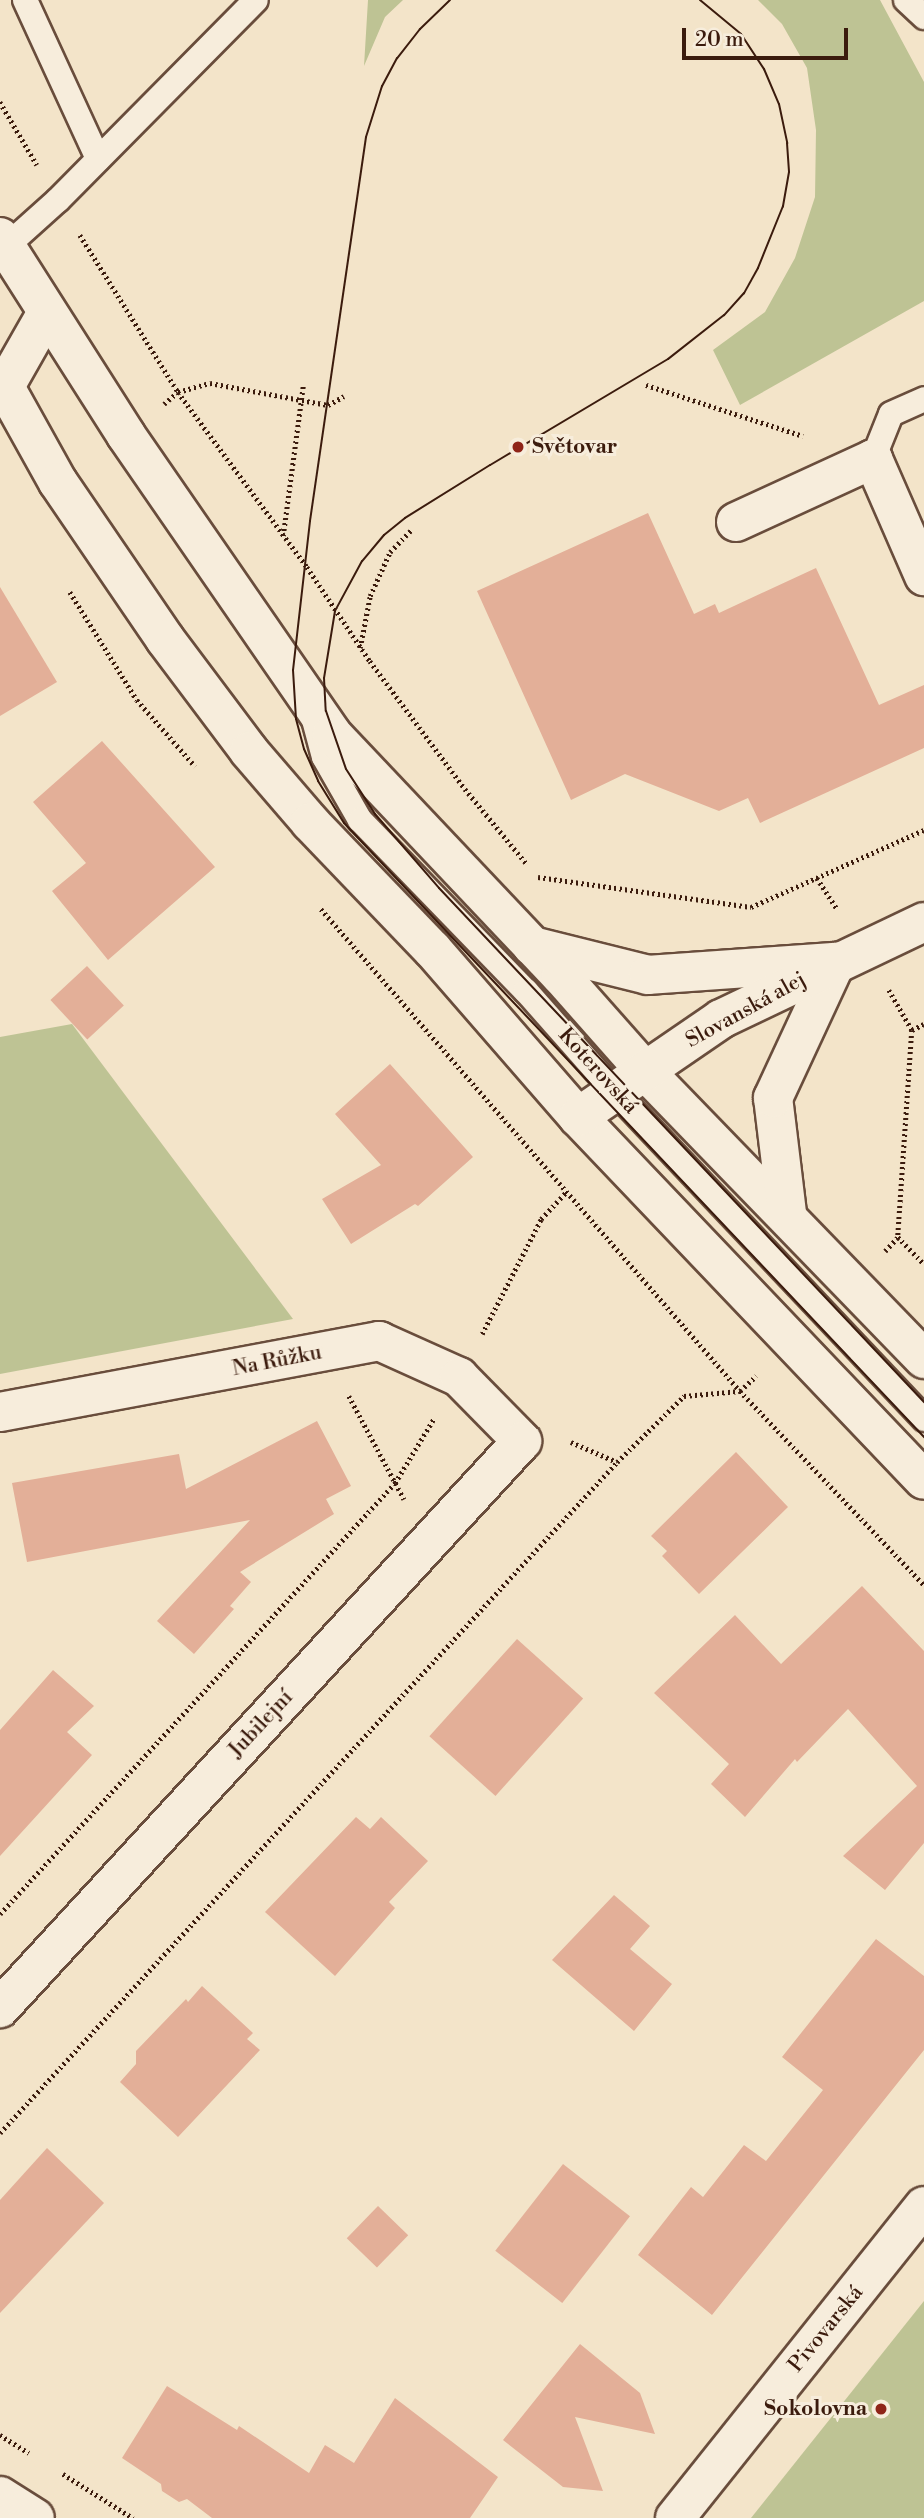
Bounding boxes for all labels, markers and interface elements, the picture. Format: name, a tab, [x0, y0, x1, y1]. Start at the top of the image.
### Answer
scale bar	[686, 14, 852, 58]
text: 20 m	[695, 27, 744, 53]
place label: Světovar	[532, 434, 617, 460]
marker: Světovar	[510, 439, 526, 455]
street label: Slovanská alej	[682, 967, 810, 1053]
street label: Koterovská	[553, 1023, 643, 1119]
street label: Na Růžku	[230, 1340, 324, 1382]
street label: Jubilejní	[223, 1685, 299, 1763]
street label: Pivovarská	[783, 2281, 869, 2377]
place label: Sokolovna	[764, 2396, 867, 2422]
marker: Sokolovna	[873, 2401, 889, 2417]

